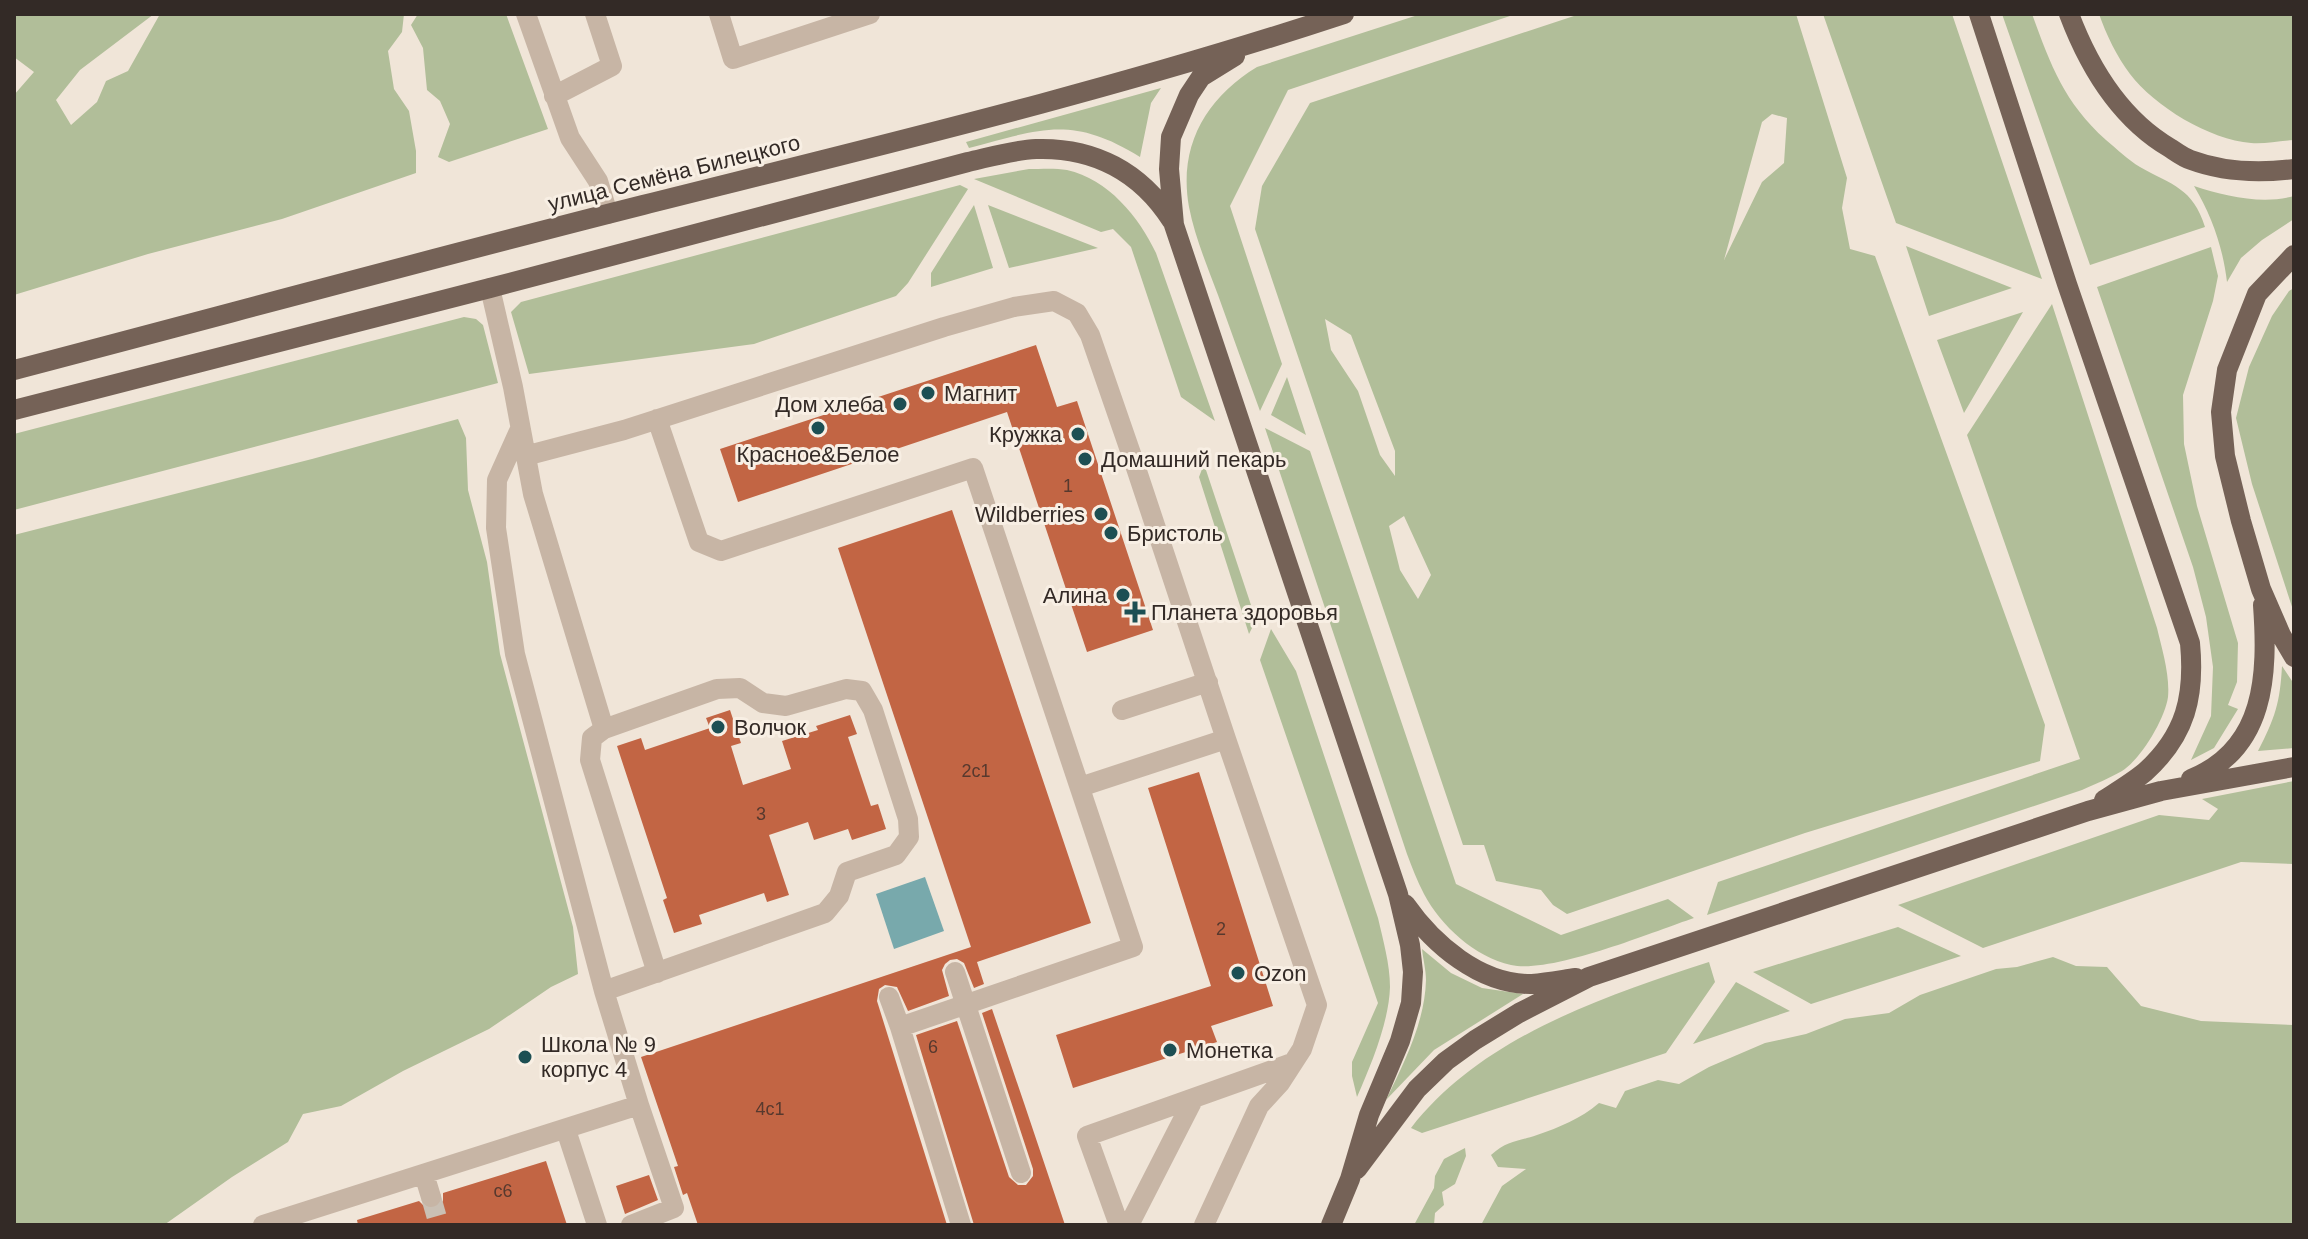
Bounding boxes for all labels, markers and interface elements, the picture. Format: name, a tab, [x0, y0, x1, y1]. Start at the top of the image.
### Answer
street label: улица Семёна Билецкого	[545, 130, 803, 216]
place label: Магнит	[944, 381, 1017, 406]
marker: Магнит	[919, 384, 937, 402]
place label: Дом хлеба	[775, 392, 885, 417]
marker: Дом хлеба	[891, 395, 909, 413]
marker: Красное&Белое	[809, 419, 827, 437]
place label: Кружка	[989, 422, 1063, 447]
marker: Кружка	[1069, 425, 1087, 443]
place label: Красное&Белое	[736, 442, 900, 467]
place label: Домашний пекарь	[1101, 447, 1286, 472]
marker: Домашний пекарь	[1076, 450, 1094, 468]
house number: 1	[1063, 476, 1073, 496]
place label: Wildberries	[975, 502, 1085, 527]
marker: Wildberries	[1092, 505, 1110, 523]
place label: Бристоль	[1127, 521, 1223, 546]
marker: Бристоль	[1102, 524, 1120, 542]
place label: Алина	[1043, 583, 1108, 608]
marker: Алина	[1114, 586, 1132, 604]
place label: Планета здоровья	[1151, 600, 1338, 625]
marker: Планета здоровья	[1126, 603, 1144, 621]
place label: Волчок	[734, 715, 806, 740]
marker: Волчок	[709, 718, 727, 736]
house number: 2с1	[961, 761, 991, 781]
house number: 3	[756, 804, 766, 824]
house number: 2	[1216, 919, 1226, 939]
place label: Ozon	[1254, 961, 1307, 986]
marker: Ozon	[1229, 964, 1247, 982]
place label: Школа № 9 корпус 4	[541, 1032, 656, 1082]
house number: 6	[928, 1037, 938, 1057]
place label: Монетка	[1186, 1038, 1274, 1063]
marker: Монетка	[1161, 1041, 1179, 1059]
marker: Школа № 9 корпус 4	[516, 1048, 534, 1066]
house number: 4с1	[755, 1099, 785, 1119]
house number: с6	[493, 1181, 513, 1201]

